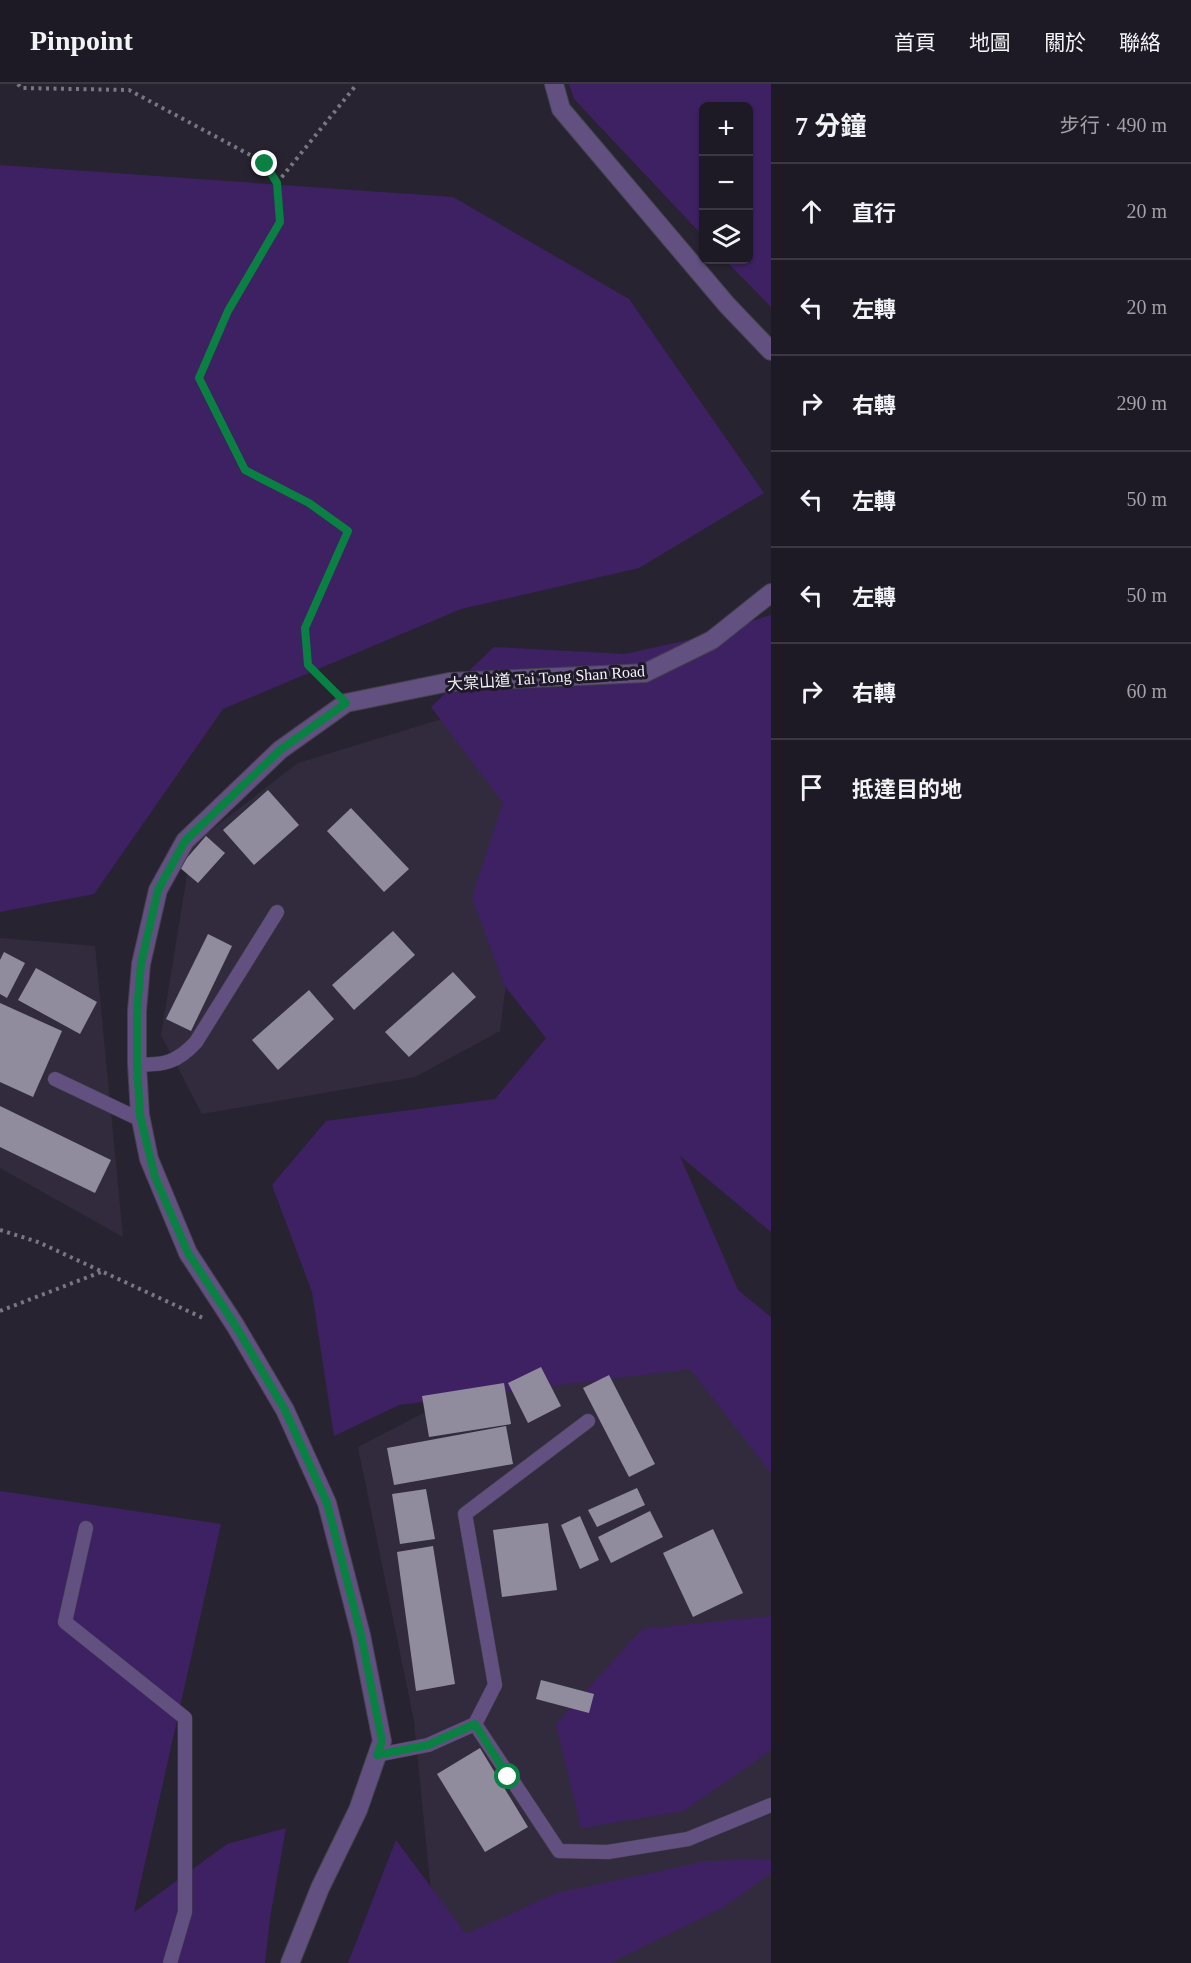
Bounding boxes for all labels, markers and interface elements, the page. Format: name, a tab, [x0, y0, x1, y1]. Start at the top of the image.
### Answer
text: Pinpoint	[30, 25, 133, 56]
text: 首頁	[894, 31, 936, 55]
text: 地圖	[969, 31, 1011, 55]
text: 關於	[1044, 31, 1086, 55]
text: 聯絡	[1119, 31, 1161, 55]
map controls	[699, 102, 753, 264]
button: +	[699, 102, 753, 156]
text: 7 分鐘	[795, 112, 867, 141]
text: 步行 · 490 m	[1060, 114, 1167, 136]
route end	[251, 150, 277, 176]
button: −	[699, 156, 753, 210]
icon: ahead	[795, 195, 828, 228]
text: 20 m	[1126, 200, 1167, 222]
text: 直行	[852, 201, 896, 226]
button: layers	[699, 210, 753, 264]
icon: left	[795, 291, 828, 324]
text: 20 m	[1126, 296, 1167, 318]
text: 左轉	[852, 297, 896, 322]
icon: right	[795, 387, 828, 420]
text: 290 m	[1116, 392, 1167, 414]
text: 右轉	[852, 393, 896, 418]
icon: left	[795, 483, 828, 516]
text: 50 m	[1126, 488, 1167, 510]
text: 左轉	[852, 489, 896, 514]
icon: left	[795, 579, 828, 612]
text: 50 m	[1126, 584, 1167, 606]
text: 左轉	[852, 585, 896, 610]
street label: 大棠山道 Tai Tong Shan Road	[447, 662, 646, 694]
icon: right	[795, 675, 828, 708]
text: 60 m	[1126, 680, 1167, 702]
text: 右轉	[852, 681, 896, 706]
icon: arrive	[795, 771, 828, 804]
text: 抵達目的地	[852, 777, 962, 802]
route start	[494, 1763, 520, 1789]

